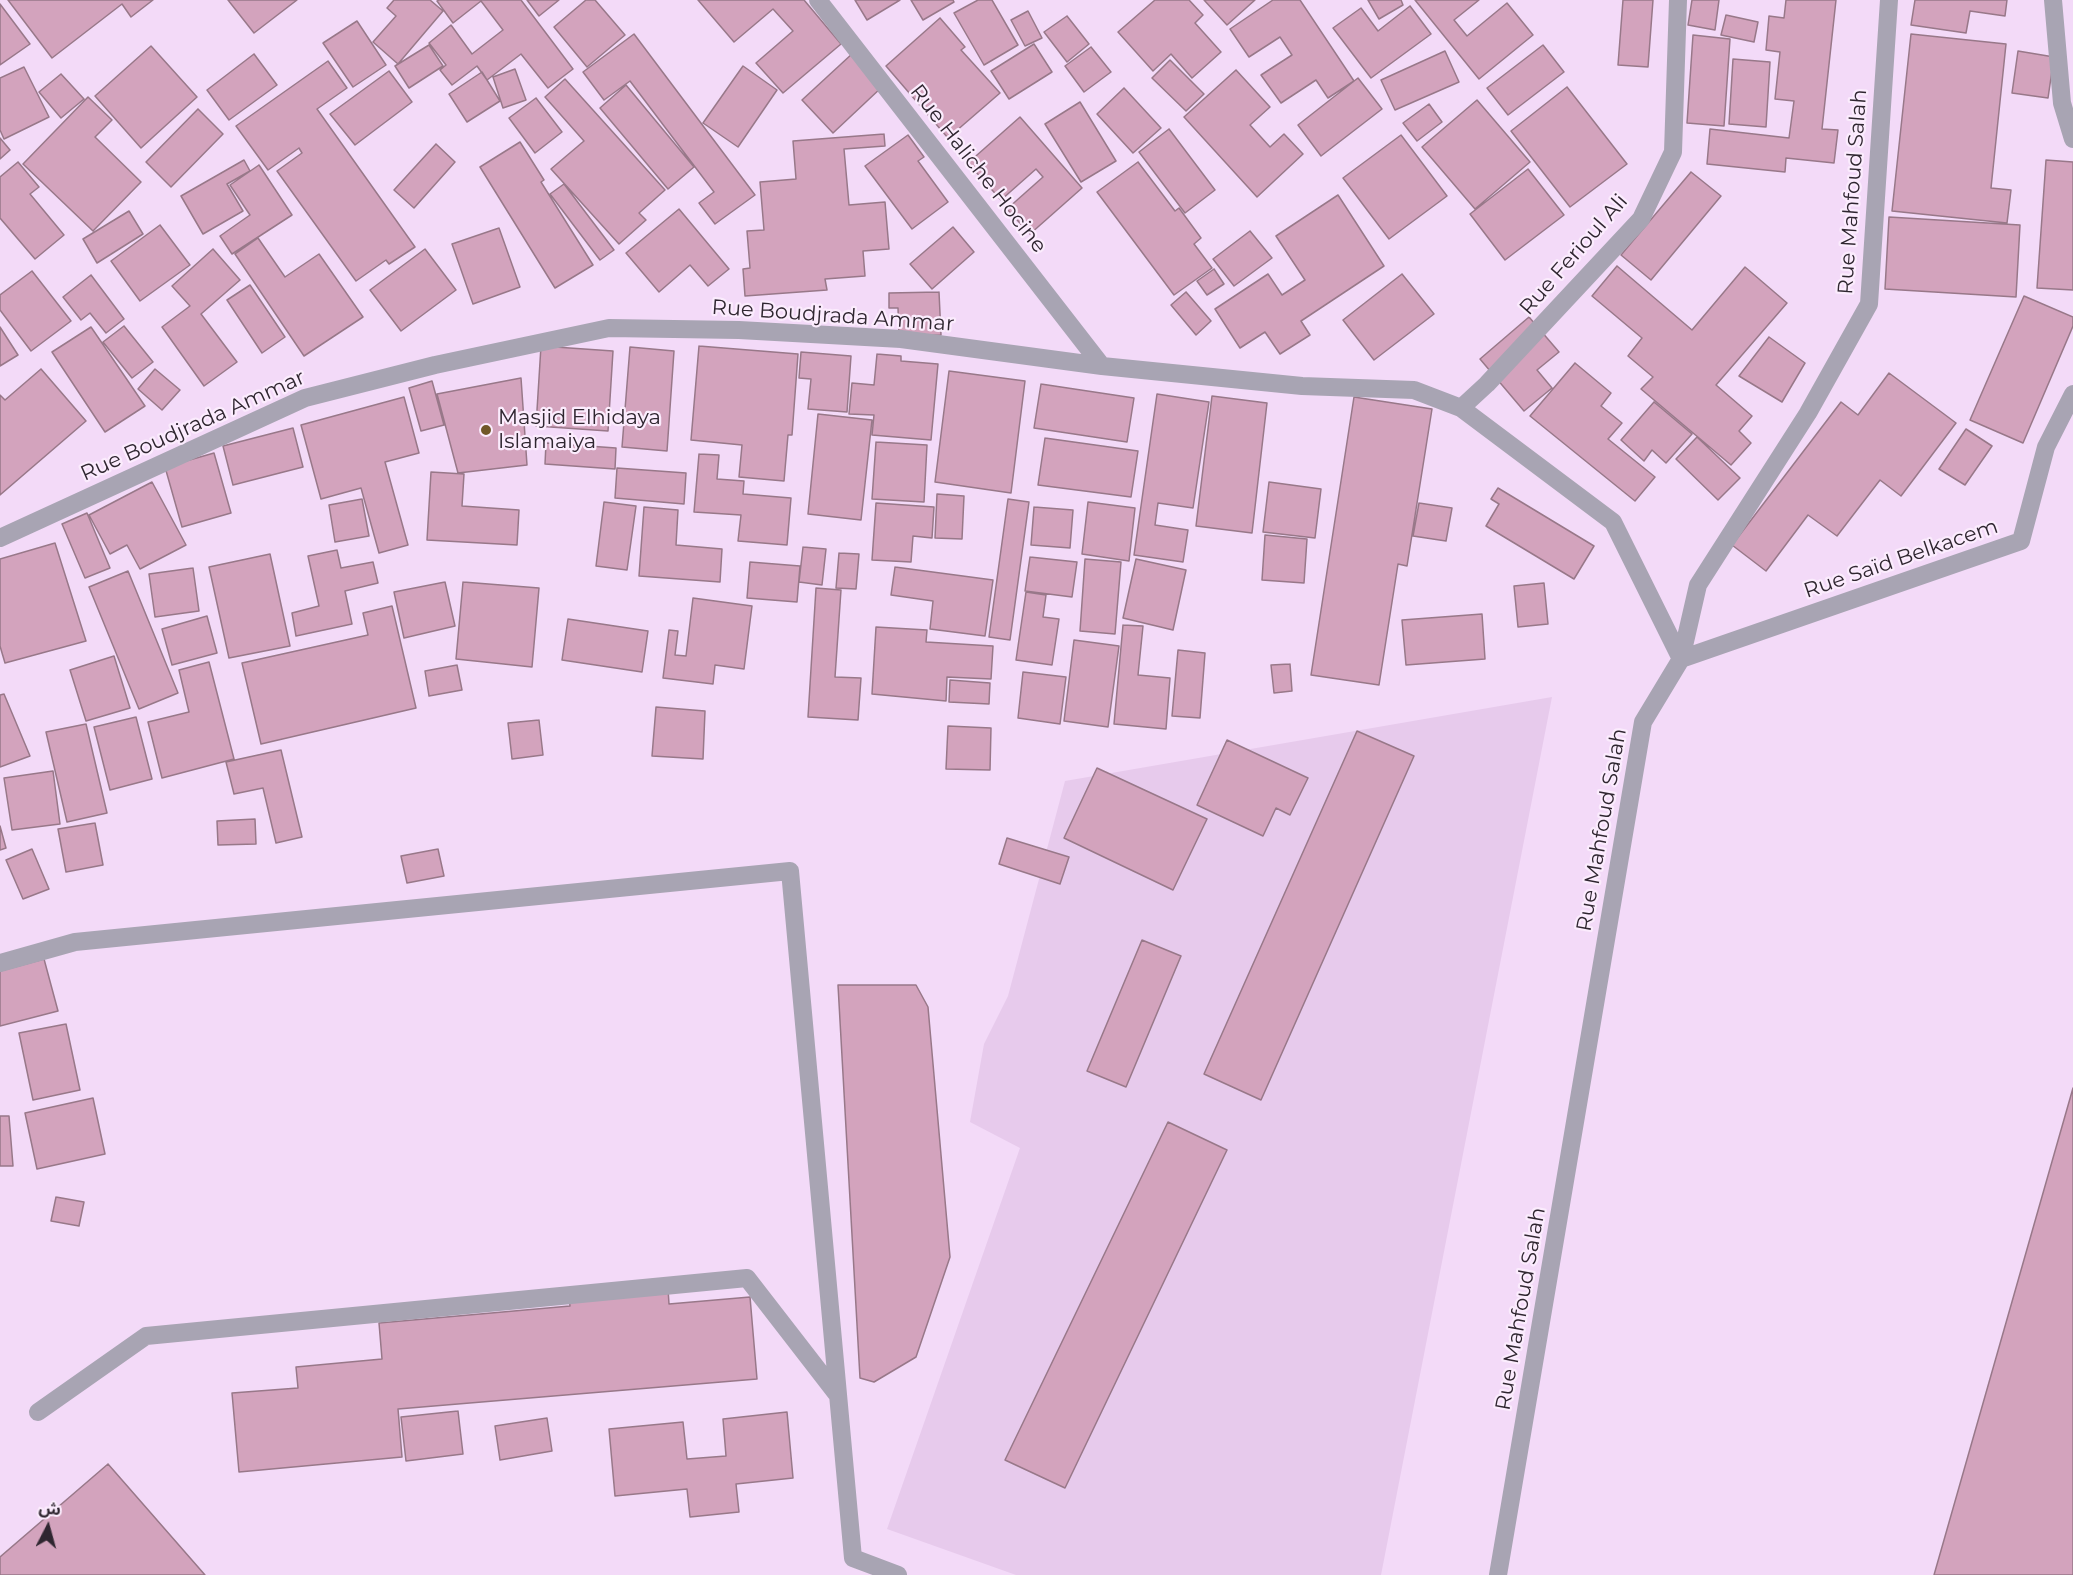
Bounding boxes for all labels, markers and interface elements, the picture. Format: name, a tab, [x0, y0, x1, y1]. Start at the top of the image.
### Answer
street label: Rue Haliche Hocine	[904, 80, 1052, 258]
street label: Rue Mahfoud Salah	[1833, 89, 1873, 295]
street label: Rue Ferioul Ali	[1515, 189, 1633, 321]
street label: Rue Boudjrada Ammar	[711, 295, 955, 337]
street label: Rue Boudjrada Ammar	[77, 365, 309, 487]
place label: Masjid Elhidaya Islamaiya	[498, 405, 661, 455]
marker: Masjid Elhidaya Islamaiya	[479, 423, 493, 437]
street label: Rue Saïd Belkacem	[1801, 514, 2001, 604]
street label: Rue Mahfoud Salah	[1572, 727, 1632, 933]
street label: Rue Mahfoud Salah	[1491, 1206, 1551, 1412]
north arrow	[18, 1497, 78, 1557]
text: ش	[38, 1498, 62, 1519]

